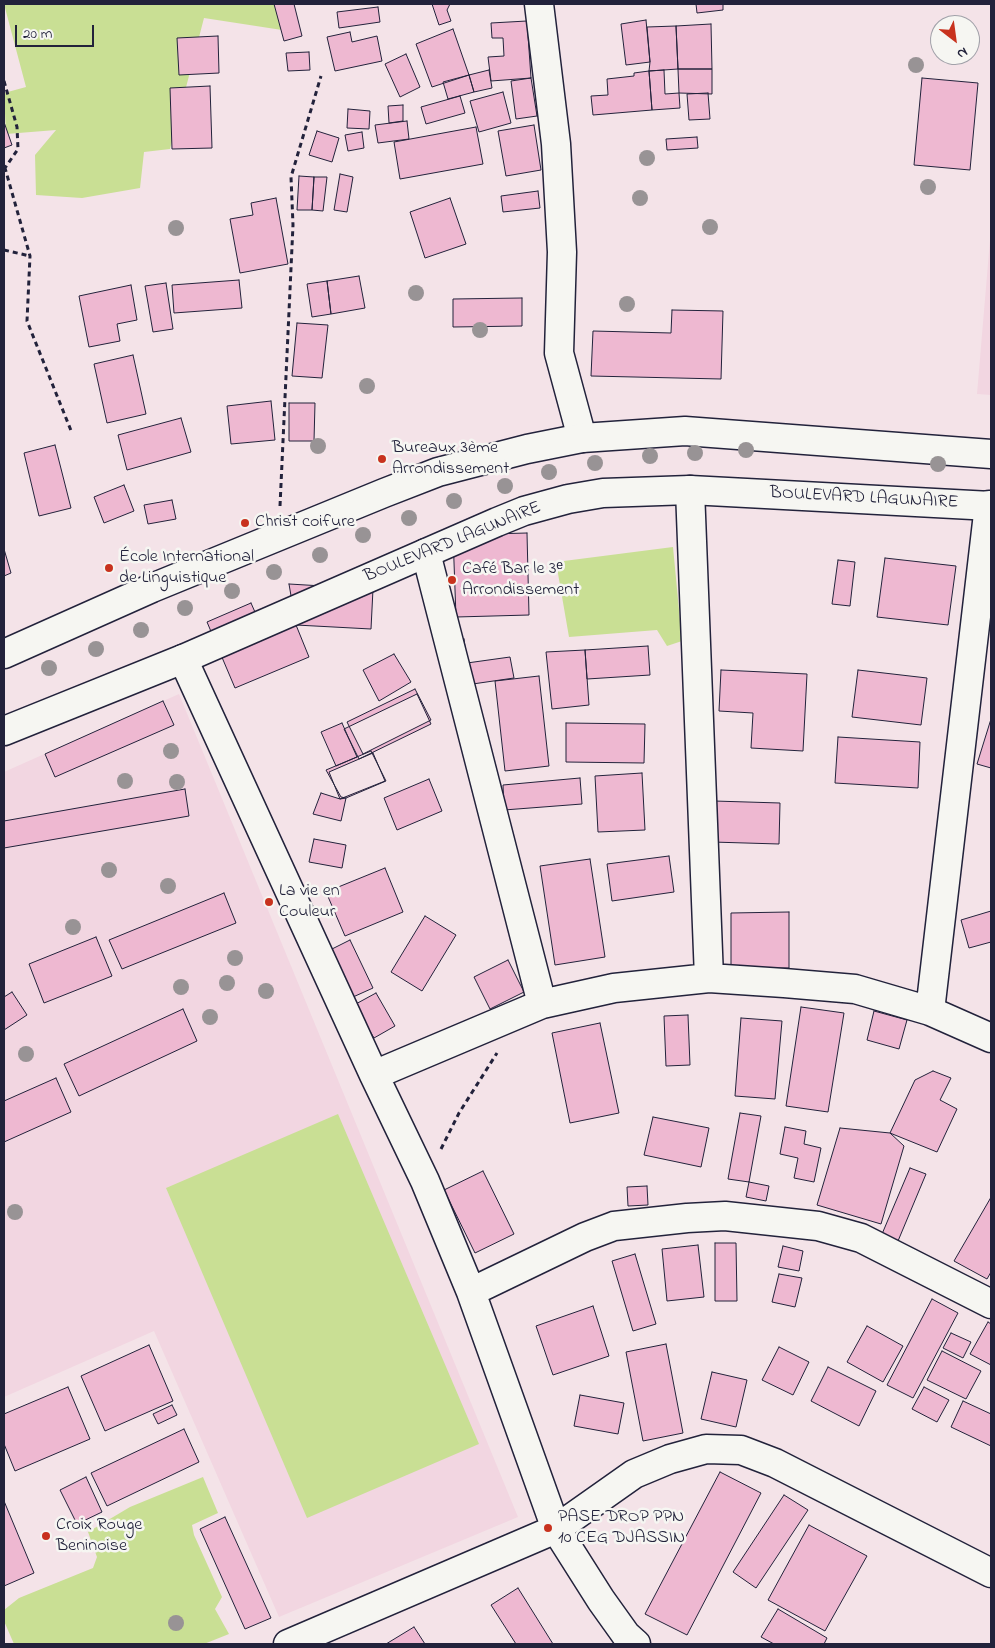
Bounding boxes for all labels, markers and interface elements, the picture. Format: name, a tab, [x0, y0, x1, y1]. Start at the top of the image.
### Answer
scale bar	[18, 15, 96, 47]
north arrow	[930, 15, 980, 65]
text: 20 m	[23, 23, 52, 45]
text: N	[953, 41, 972, 64]
place label: Bureaux 3ème Arrondissement	[392, 438, 509, 480]
marker: Bureaux 3ème Arrondissement	[376, 453, 388, 465]
street label: BOULEVARD LAGUNAIRE	[769, 483, 959, 515]
street label: BOULEVARD LAGUNAIRE	[361, 498, 545, 588]
place label: Christ coifure	[255, 512, 355, 534]
marker: Christ coifure	[239, 517, 251, 529]
place label: École International de Linguistique	[119, 547, 254, 590]
place label: Café Bar le 3ᵉ Arrondissement	[462, 559, 579, 602]
marker: École International de Linguistique	[103, 562, 115, 574]
marker: Café Bar le 3ᵉ Arrondissement	[446, 574, 458, 586]
place label: La vie en Couleur	[279, 881, 340, 924]
marker: La vie en Couleur	[263, 896, 275, 908]
place label: PASE DROP PPN 10 CEG DJASSIN	[558, 1507, 685, 1550]
place label: Croix Rouge Beninoise	[56, 1515, 142, 1558]
marker: PASE DROP PPN 10 CEG DJASSIN	[542, 1522, 554, 1534]
marker: Croix Rouge Beninoise	[40, 1530, 52, 1542]

